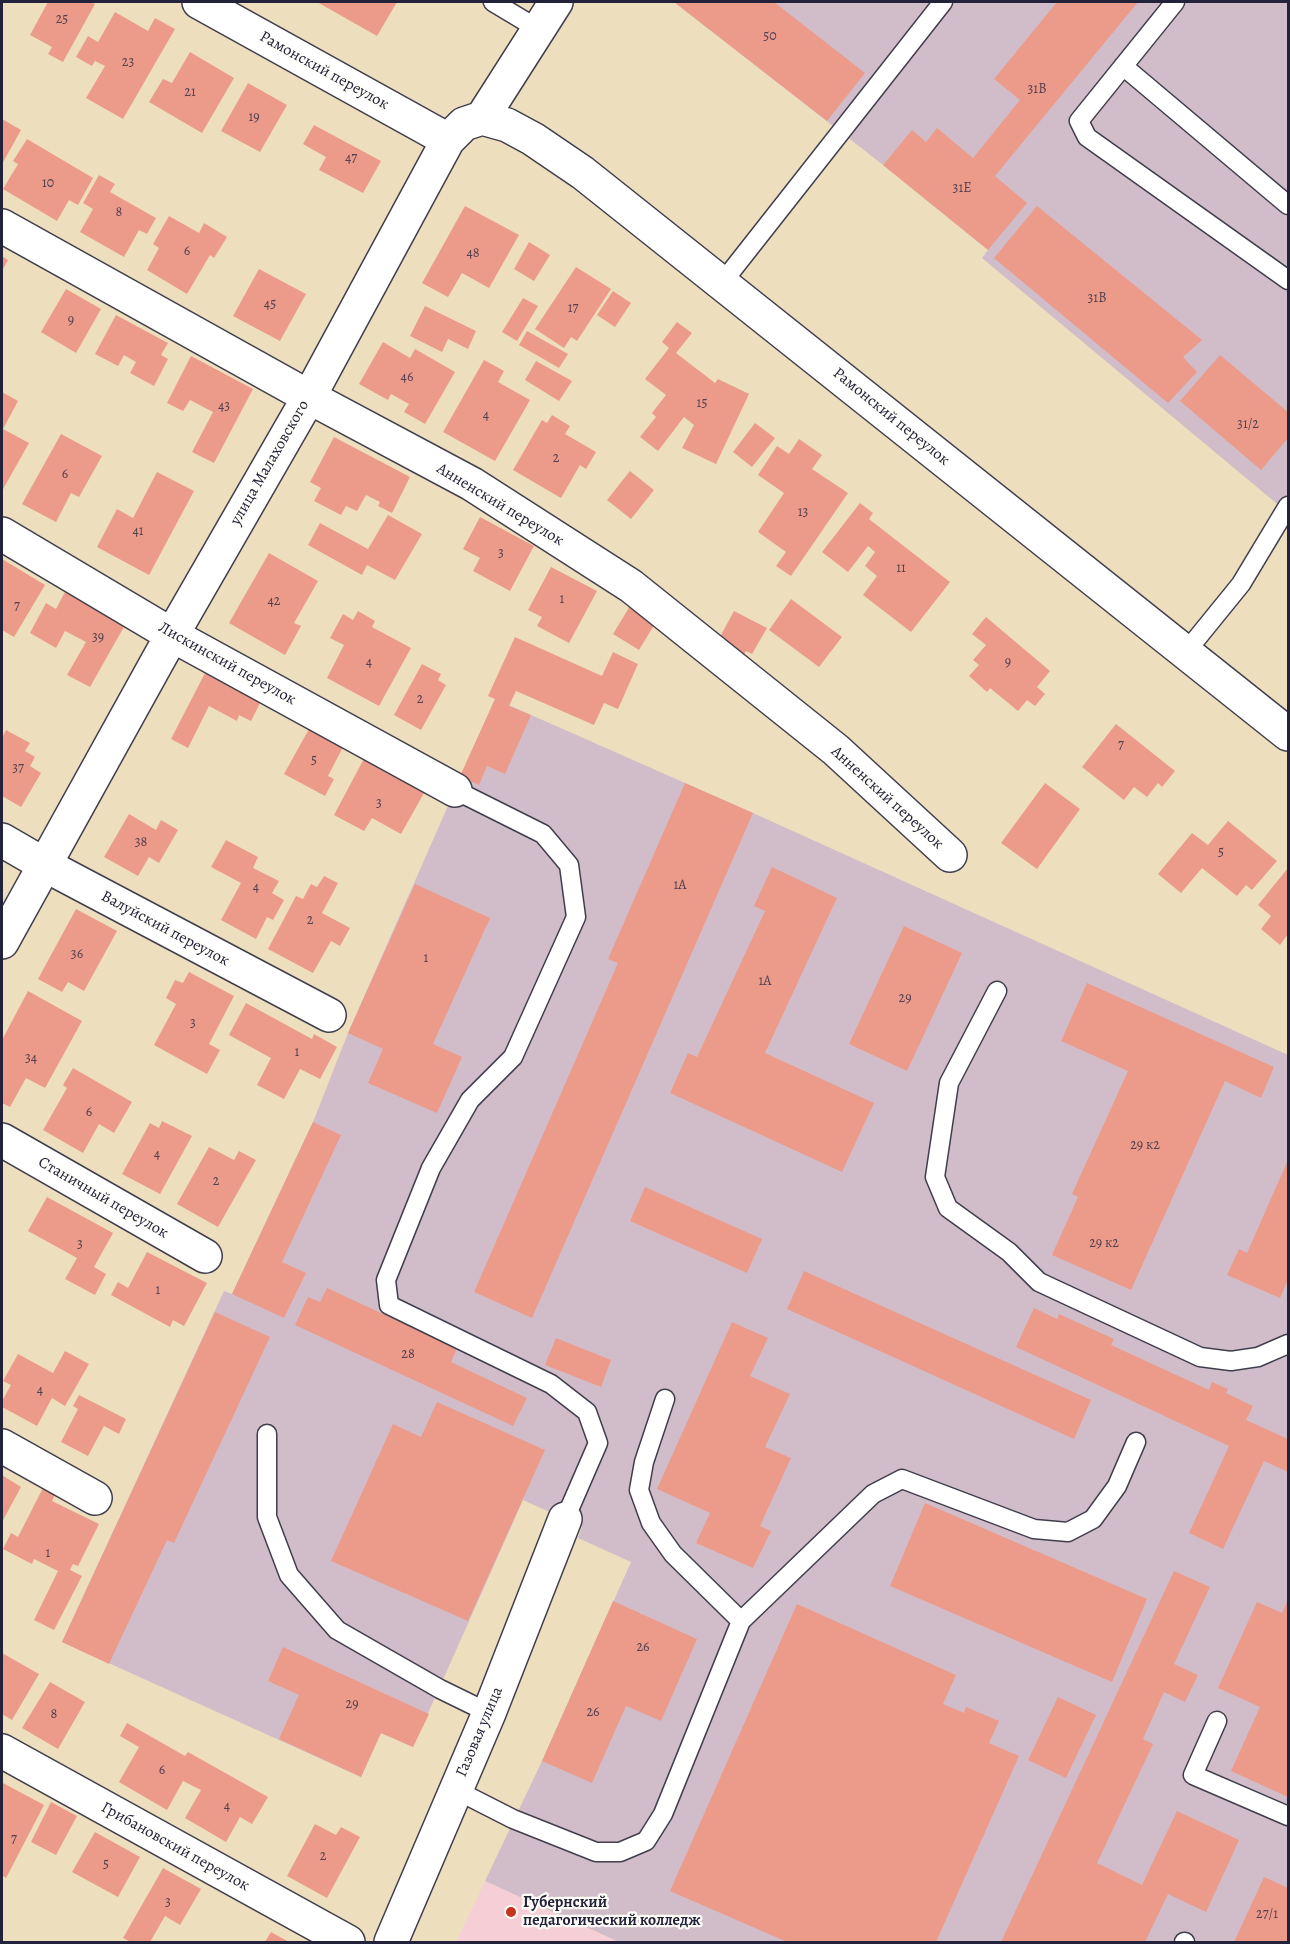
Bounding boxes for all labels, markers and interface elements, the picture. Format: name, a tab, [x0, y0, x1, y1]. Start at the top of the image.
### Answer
house number: 25	[56, 12, 68, 28]
street label: Рамонский переулок	[256, 27, 392, 115]
house number: 50	[763, 29, 777, 45]
house number: 23	[122, 55, 134, 71]
house number: 31В	[1028, 82, 1046, 98]
house number: 21	[184, 85, 196, 101]
house number: 19	[248, 110, 260, 126]
house number: 47	[345, 151, 357, 167]
house number: 10	[42, 176, 54, 192]
house number: 31Е	[953, 181, 971, 197]
house number: 8	[116, 205, 122, 221]
house number: 6	[184, 244, 190, 260]
house number: 48	[466, 246, 480, 262]
house number: 31В	[1088, 291, 1106, 307]
house number: 45	[264, 297, 276, 313]
house number: 17	[568, 301, 578, 317]
house number: 9	[68, 313, 74, 329]
street label: Рамонский переулок	[829, 364, 953, 470]
house number: 46	[401, 370, 413, 386]
house number: 15	[697, 396, 707, 412]
street label: улица Малаховского	[226, 397, 314, 529]
house number: 43	[218, 399, 230, 415]
house number: 4	[483, 408, 489, 424]
house number: 31/2	[1237, 417, 1259, 433]
house number: 2	[553, 451, 559, 467]
street label: Анненский переулок	[433, 459, 567, 551]
house number: 6	[62, 467, 68, 483]
house number: 13	[798, 505, 808, 521]
house number: 41	[132, 524, 144, 540]
house number: 3	[498, 546, 504, 562]
house number: 11	[896, 561, 906, 577]
house number: 1	[560, 592, 564, 608]
house number: 42	[268, 594, 280, 610]
house number: 7	[14, 599, 20, 615]
street label: Лискинский переулок	[155, 618, 299, 710]
house number: 39	[92, 630, 104, 646]
house number: 4	[366, 655, 372, 671]
house number: 9	[1005, 655, 1011, 671]
house number: 2	[417, 692, 423, 708]
house number: 7	[1118, 738, 1124, 754]
street label: Анненский переулок	[827, 742, 947, 854]
house number: 5	[311, 753, 317, 769]
house number: 37	[12, 761, 24, 777]
house number: 3	[376, 796, 382, 812]
house number: 38	[135, 835, 147, 851]
house number: 5	[1218, 845, 1224, 861]
house number: 1А	[674, 878, 686, 894]
house number: 4	[253, 880, 259, 896]
street label: Валуйский переулок	[98, 887, 232, 971]
house number: 2	[307, 913, 313, 929]
house number: 36	[71, 947, 83, 963]
house number: 1	[424, 951, 428, 967]
house number: 1А	[759, 974, 771, 990]
house number: 29	[898, 991, 912, 1007]
house number: 3	[190, 1016, 196, 1032]
house number: 1	[295, 1045, 299, 1061]
house number: 34	[25, 1051, 37, 1067]
house number: 6	[86, 1105, 92, 1121]
house number: 29 к2	[1130, 1138, 1160, 1154]
house number: 4	[154, 1147, 160, 1163]
street label: Станичный переулок	[35, 1153, 171, 1243]
house number: 2	[213, 1174, 219, 1190]
house number: 29 к2	[1089, 1236, 1119, 1252]
house number: 3	[77, 1237, 83, 1253]
house number: 1	[156, 1283, 160, 1299]
house number: 28	[401, 1347, 415, 1363]
house number: 4	[37, 1383, 43, 1399]
house number: 1	[46, 1546, 50, 1562]
house number: 26	[636, 1640, 650, 1656]
street label: Газовая улица	[452, 1684, 508, 1780]
house number: 29	[345, 1697, 359, 1713]
house number: 26	[586, 1705, 600, 1721]
house number: 8	[51, 1707, 57, 1723]
house number: 6	[159, 1763, 165, 1779]
street label: Грибановский переулок	[97, 1798, 253, 1896]
house number: 4	[224, 1799, 230, 1815]
house number: 7	[11, 1832, 17, 1848]
house number: 2	[320, 1849, 326, 1865]
house number: 5	[103, 1857, 109, 1873]
place label: Губернский педагогический колледж	[523, 1893, 701, 1931]
house number: 3	[165, 1895, 171, 1911]
marker: Губернский педагогический колледж	[504, 1905, 518, 1919]
house number: 27/1	[1256, 1907, 1278, 1923]

